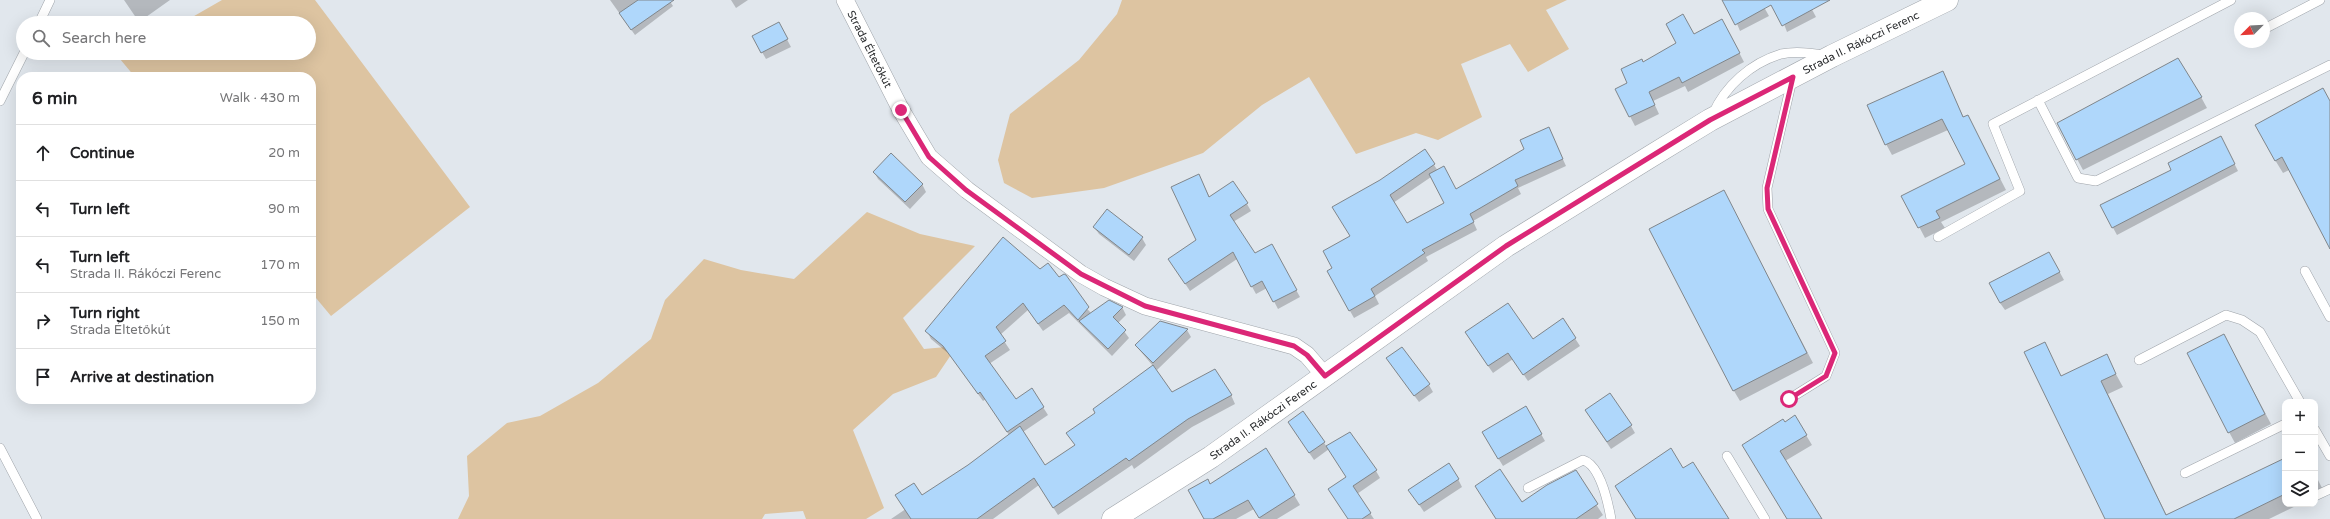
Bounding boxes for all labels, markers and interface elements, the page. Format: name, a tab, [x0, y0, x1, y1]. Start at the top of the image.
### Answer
street label: Strada Éltetőkút	[844, 8, 895, 90]
street label: Strada II. Rákóczi Ferenc	[1801, 9, 1921, 77]
north arrow	[2234, 12, 2270, 48]
search box	[16, 16, 316, 60]
icon: search	[30, 27, 52, 49]
text: Search here	[62, 29, 146, 47]
text: 6 min	[32, 88, 77, 109]
text: Walk · 430 m	[220, 90, 300, 106]
route end	[892, 101, 910, 119]
icon: ahead	[32, 142, 54, 164]
text: Continue	[70, 144, 134, 162]
text: 20 m	[268, 145, 300, 161]
icon: left	[32, 198, 54, 220]
text: Turn left	[70, 200, 130, 218]
text: 90 m	[268, 201, 300, 217]
text: Turn left	[70, 248, 130, 266]
icon: left	[32, 254, 54, 276]
text: 170 m	[260, 257, 300, 273]
text: Strada II. Rákóczi Ferenc	[70, 266, 221, 282]
text: Turn right	[70, 304, 140, 322]
icon: right	[32, 310, 54, 332]
text: 150 m	[260, 313, 300, 329]
text: Strada Éltetőkút	[70, 322, 170, 338]
icon: arrive	[32, 366, 54, 388]
text: Arrive at destination	[70, 368, 214, 386]
street label: Strada II. Rákóczi Ferenc	[1207, 378, 1319, 463]
route start	[1780, 390, 1798, 408]
map controls	[2282, 399, 2318, 507]
button: +	[2282, 399, 2318, 435]
button: −	[2282, 435, 2318, 471]
button: layers	[2282, 471, 2318, 507]

